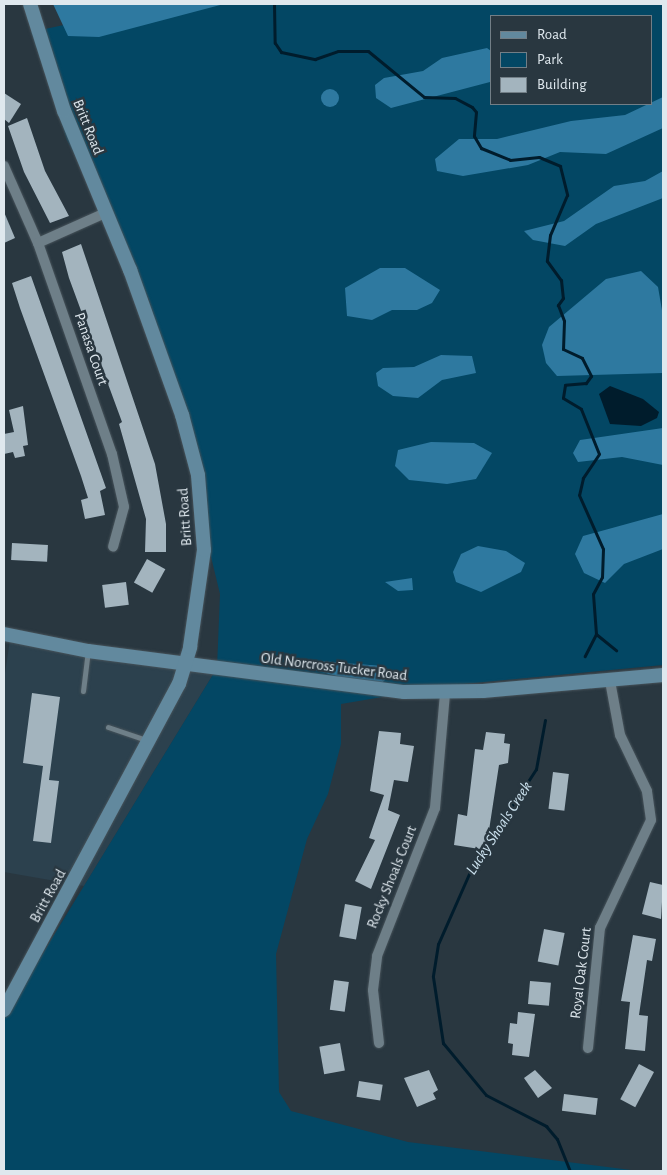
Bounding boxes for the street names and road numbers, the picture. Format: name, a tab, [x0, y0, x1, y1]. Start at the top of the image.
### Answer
street label: Britt Road	[69, 97, 107, 157]
street label: Panasa Court	[70, 310, 112, 388]
street label: Britt Road	[174, 487, 196, 547]
street label: Old Norcross Tucker Road	[260, 649, 408, 685]
street label: Rocky Shoals Court	[363, 823, 421, 931]
street label: Britt Road	[26, 866, 70, 926]
street label: Royal Oak Court	[566, 926, 596, 1020]

